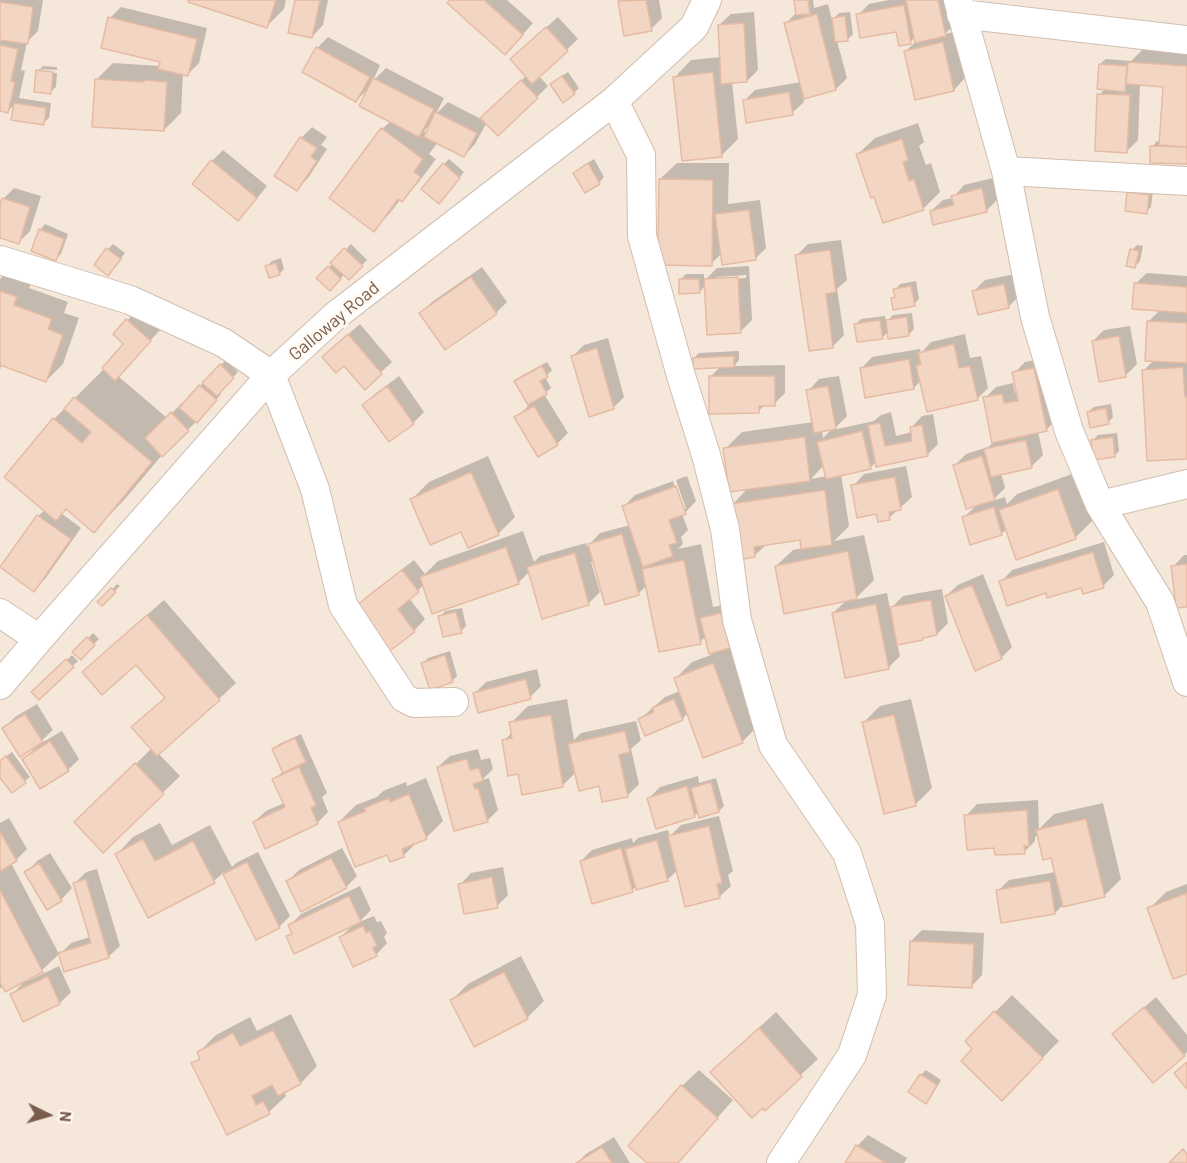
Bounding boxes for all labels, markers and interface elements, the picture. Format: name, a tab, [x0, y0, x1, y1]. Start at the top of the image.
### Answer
street label: Galloway Road	[284, 277, 384, 365]
north arrow	[18, 1085, 78, 1145]
text: N	[57, 1110, 76, 1123]

